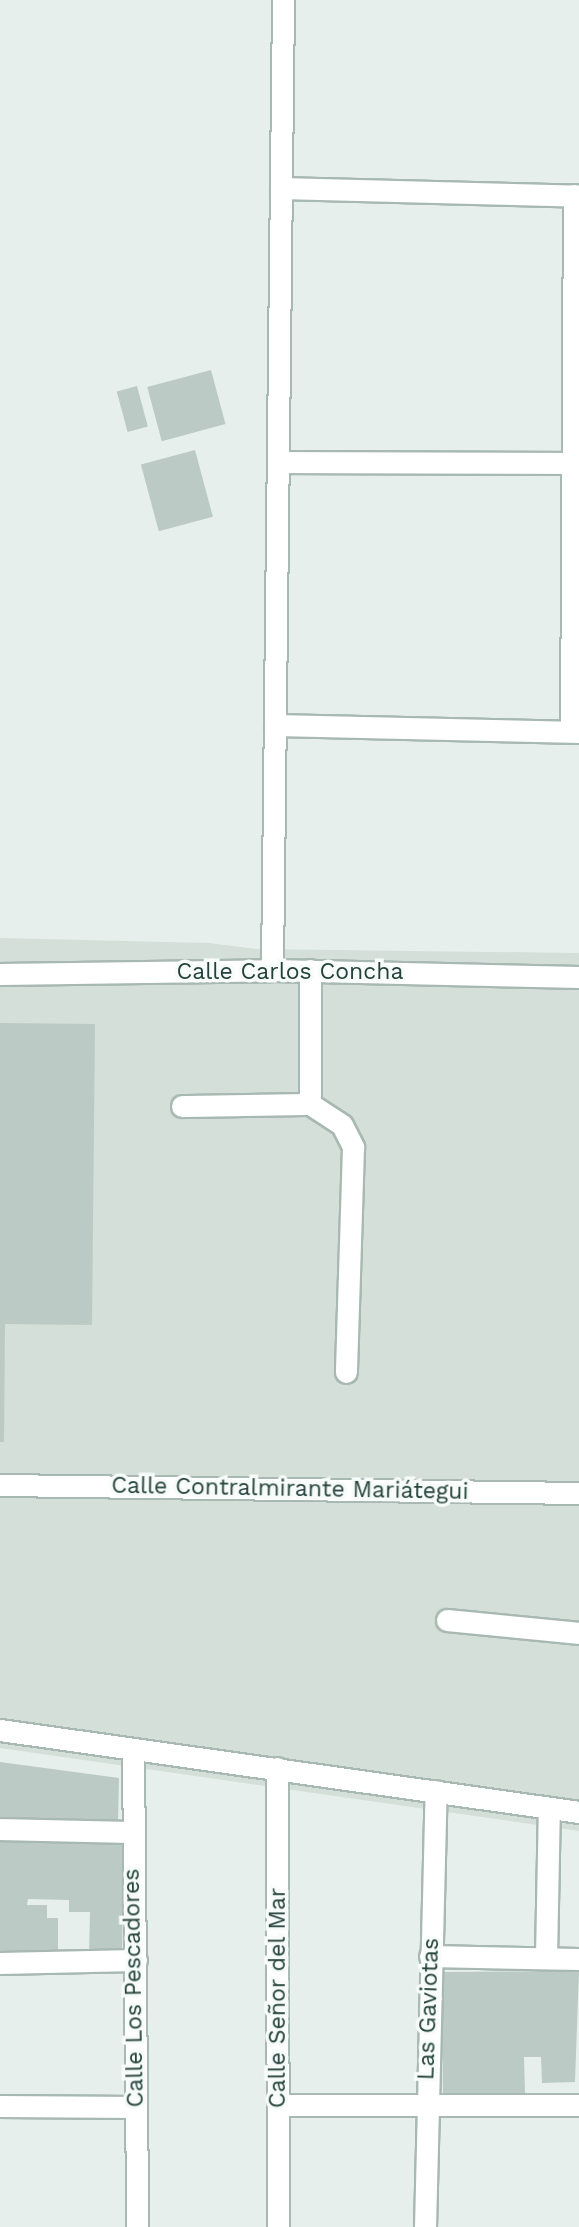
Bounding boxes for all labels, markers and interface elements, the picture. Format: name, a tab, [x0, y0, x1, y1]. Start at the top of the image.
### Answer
street label: Calle Carlos Concha	[177, 958, 403, 986]
street label: Calle Contralmirante Mariátegui	[111, 1472, 469, 1506]
street label: Calle Los Pescadores	[118, 1868, 150, 2108]
street label: Calle Señor del Mar	[264, 1887, 292, 2109]
street label: Las Gaviotas	[413, 1937, 445, 2081]

